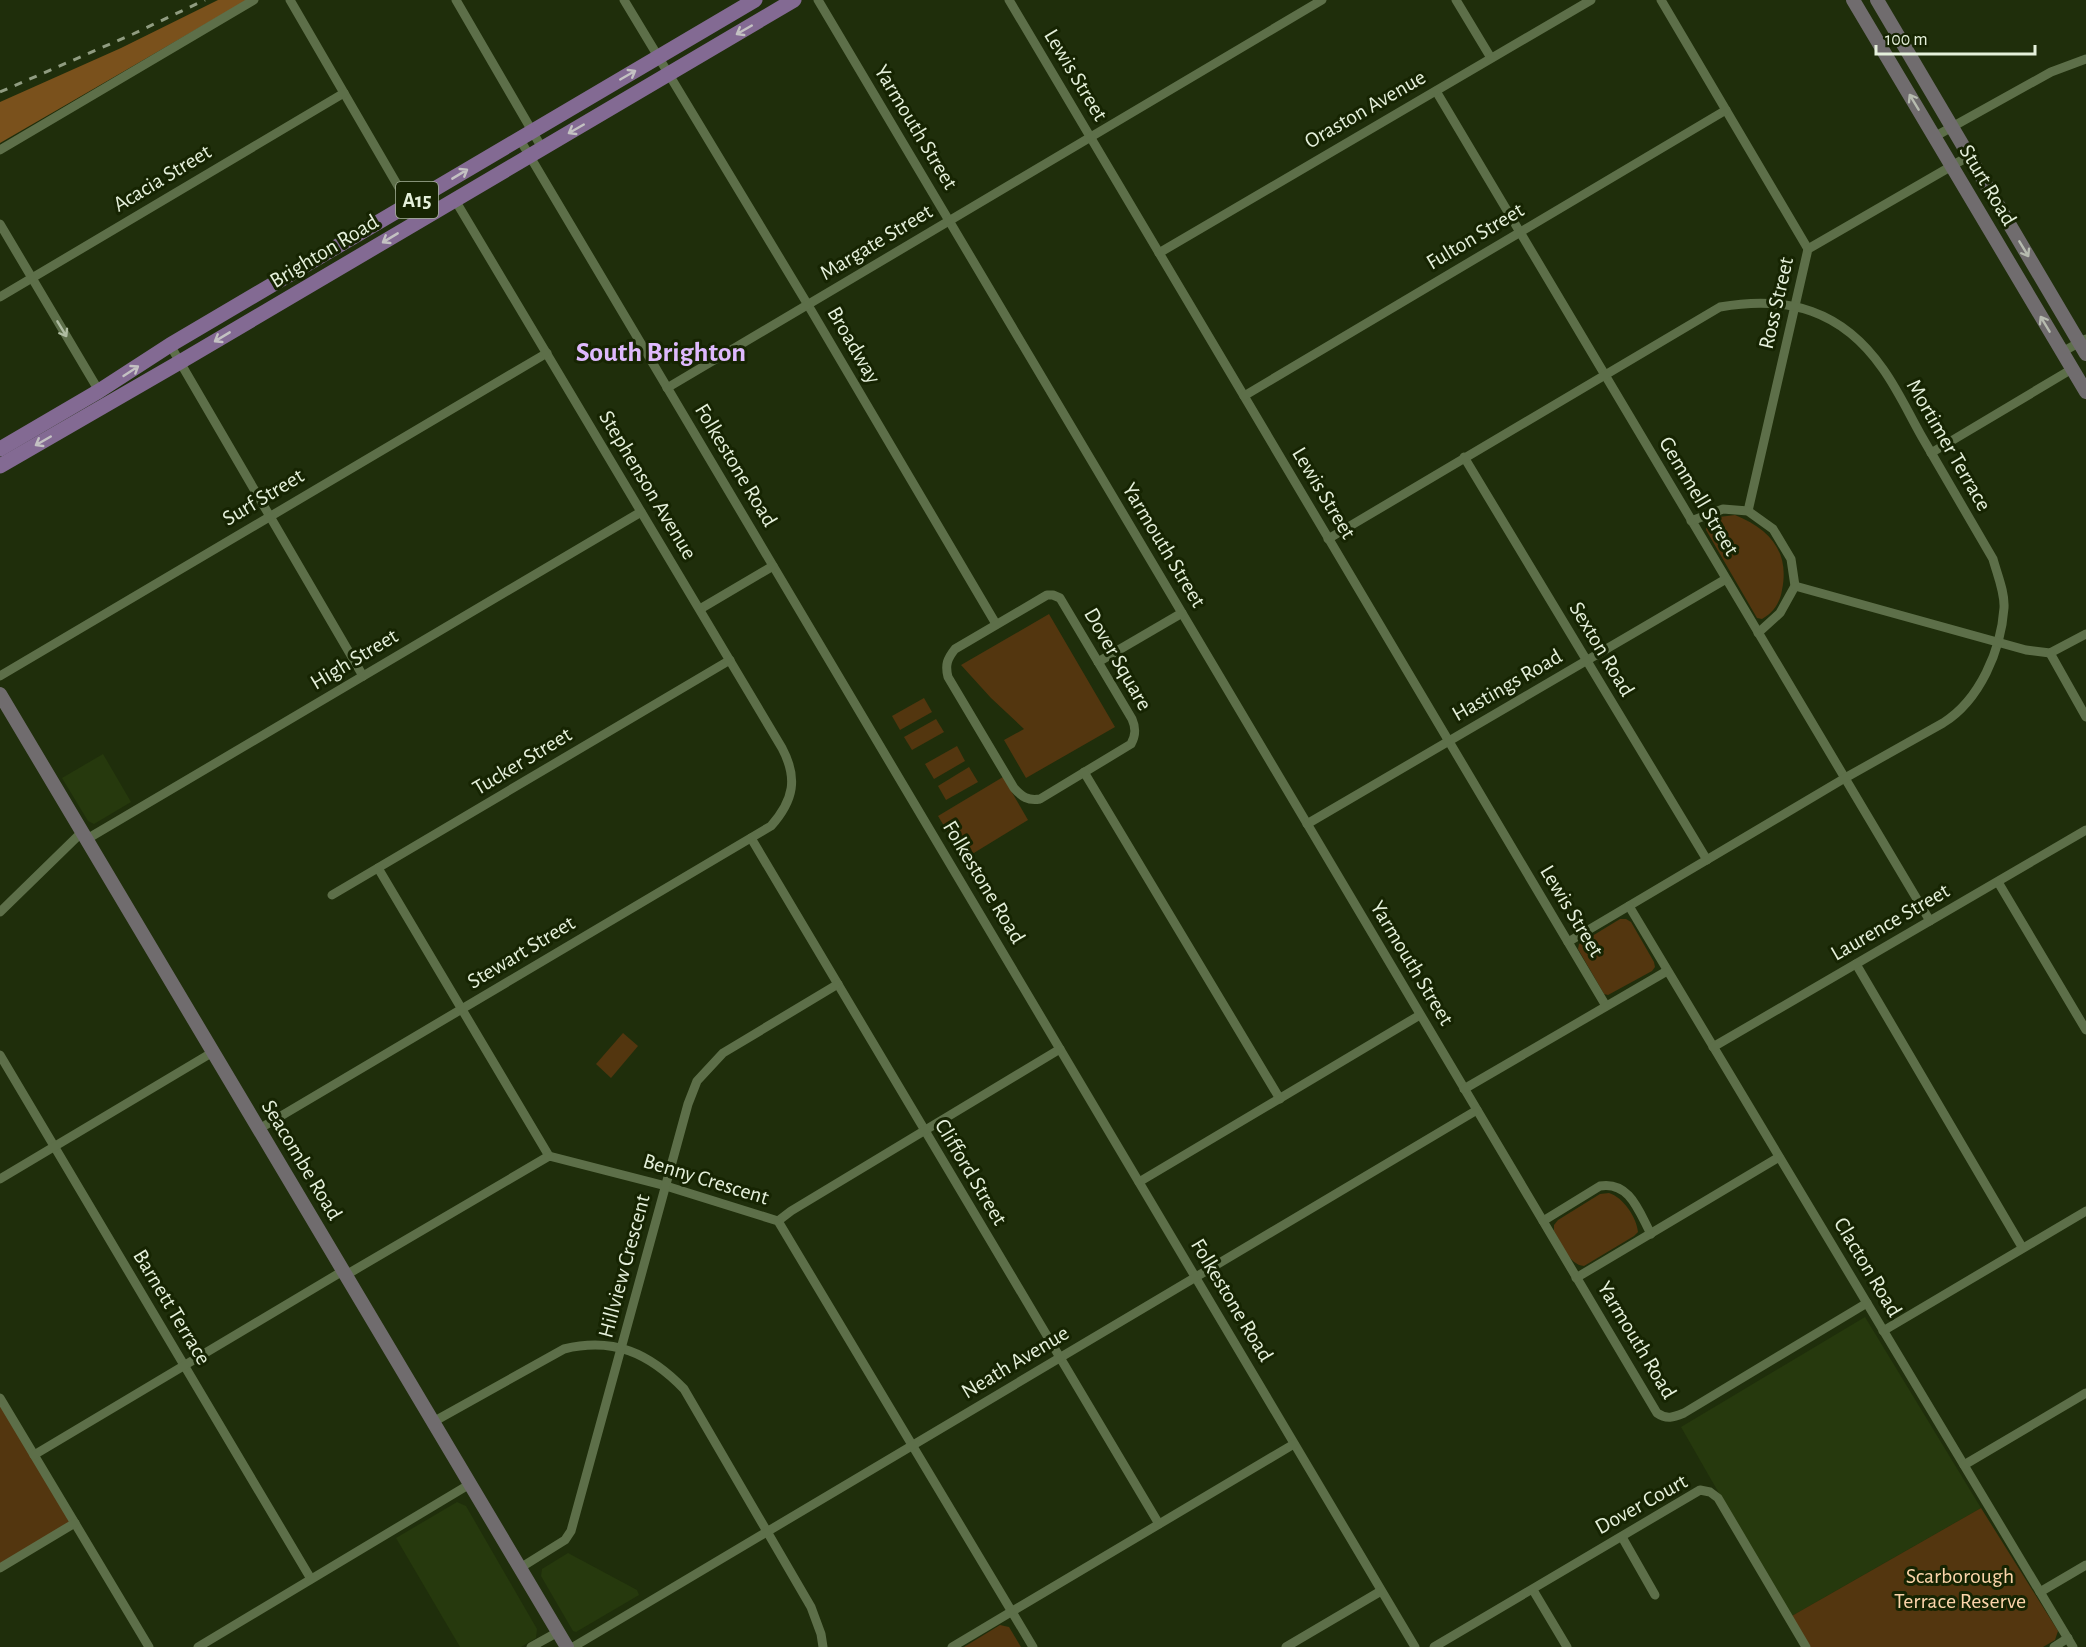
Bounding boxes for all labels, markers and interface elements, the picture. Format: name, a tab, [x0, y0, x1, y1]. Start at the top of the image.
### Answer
scale bar	[1876, 18, 2035, 56]
one-way arrow	[736, 24, 753, 36]
street label: Lewis Street	[1040, 25, 1112, 125]
text: 100 m	[1885, 31, 1928, 49]
street label: Yarmouth Street	[870, 61, 962, 193]
street label: Oraston Avenue	[1301, 66, 1429, 152]
one-way arrow	[619, 69, 636, 81]
one-way arrow	[1907, 94, 1919, 111]
one-way arrow	[568, 123, 585, 135]
street label: Acacia Street	[109, 140, 215, 216]
street label: Sturt Road	[1955, 141, 2021, 229]
one-way arrow	[451, 167, 468, 179]
road number: A15	[396, 182, 438, 218]
street label: Fulton Street	[1423, 198, 1527, 274]
street label: Margate Street	[816, 200, 936, 284]
street label: Brighton Road	[266, 210, 382, 292]
one-way arrow	[382, 233, 399, 245]
one-way arrow	[2018, 240, 2030, 257]
street label: Ross Street	[1755, 255, 1797, 351]
street label: Broadway	[823, 303, 885, 388]
one-way arrow	[2039, 316, 2051, 333]
one-way arrow	[56, 320, 68, 337]
one-way arrow	[214, 332, 231, 344]
district label: South Brighton	[576, 339, 746, 367]
one-way arrow	[122, 364, 139, 377]
street label: Mortimer Terrace	[1903, 376, 1995, 514]
street label: Folkestone Road	[691, 400, 781, 530]
street label: Stephenson Avenue	[595, 407, 701, 563]
street label: Gemmell Street	[1655, 433, 1743, 559]
one-way arrow	[35, 435, 52, 447]
street label: Lewis Street	[1288, 443, 1360, 543]
street label: Surf Street	[219, 464, 307, 530]
street label: Yarmouth Street	[1118, 479, 1210, 611]
street label: Sexton Road	[1565, 598, 1639, 700]
street label: Dover Square	[1080, 604, 1156, 714]
street label: High Street	[306, 624, 402, 694]
street label: Hastings Road	[1448, 645, 1566, 725]
street label: Tucker Street	[469, 723, 575, 799]
street label: Folkestone Road	[939, 817, 1029, 947]
street label: Lewis Street	[1536, 861, 1608, 961]
street label: Laurence Street	[1827, 879, 1953, 965]
street label: Yarmouth Street	[1366, 897, 1458, 1029]
street label: Stewart Street	[463, 911, 579, 993]
street label: Seacombe Road	[258, 1096, 346, 1224]
street label: Clifford Street	[931, 1115, 1011, 1229]
street label: Benny Crescent	[641, 1149, 771, 1209]
street label: Hillview Crescent	[594, 1192, 654, 1340]
street label: Clacton Road	[1830, 1214, 1906, 1320]
street label: Folkestone Road	[1187, 1235, 1277, 1365]
street label: Barnett Terrace	[129, 1246, 215, 1368]
street label: Yarmouth Road	[1593, 1277, 1681, 1403]
street label: Neath Avenue	[957, 1321, 1073, 1403]
street label: Dover Court	[1591, 1470, 1691, 1538]
park label: Scarborough Terrace Reserve	[1894, 1565, 2026, 1612]

